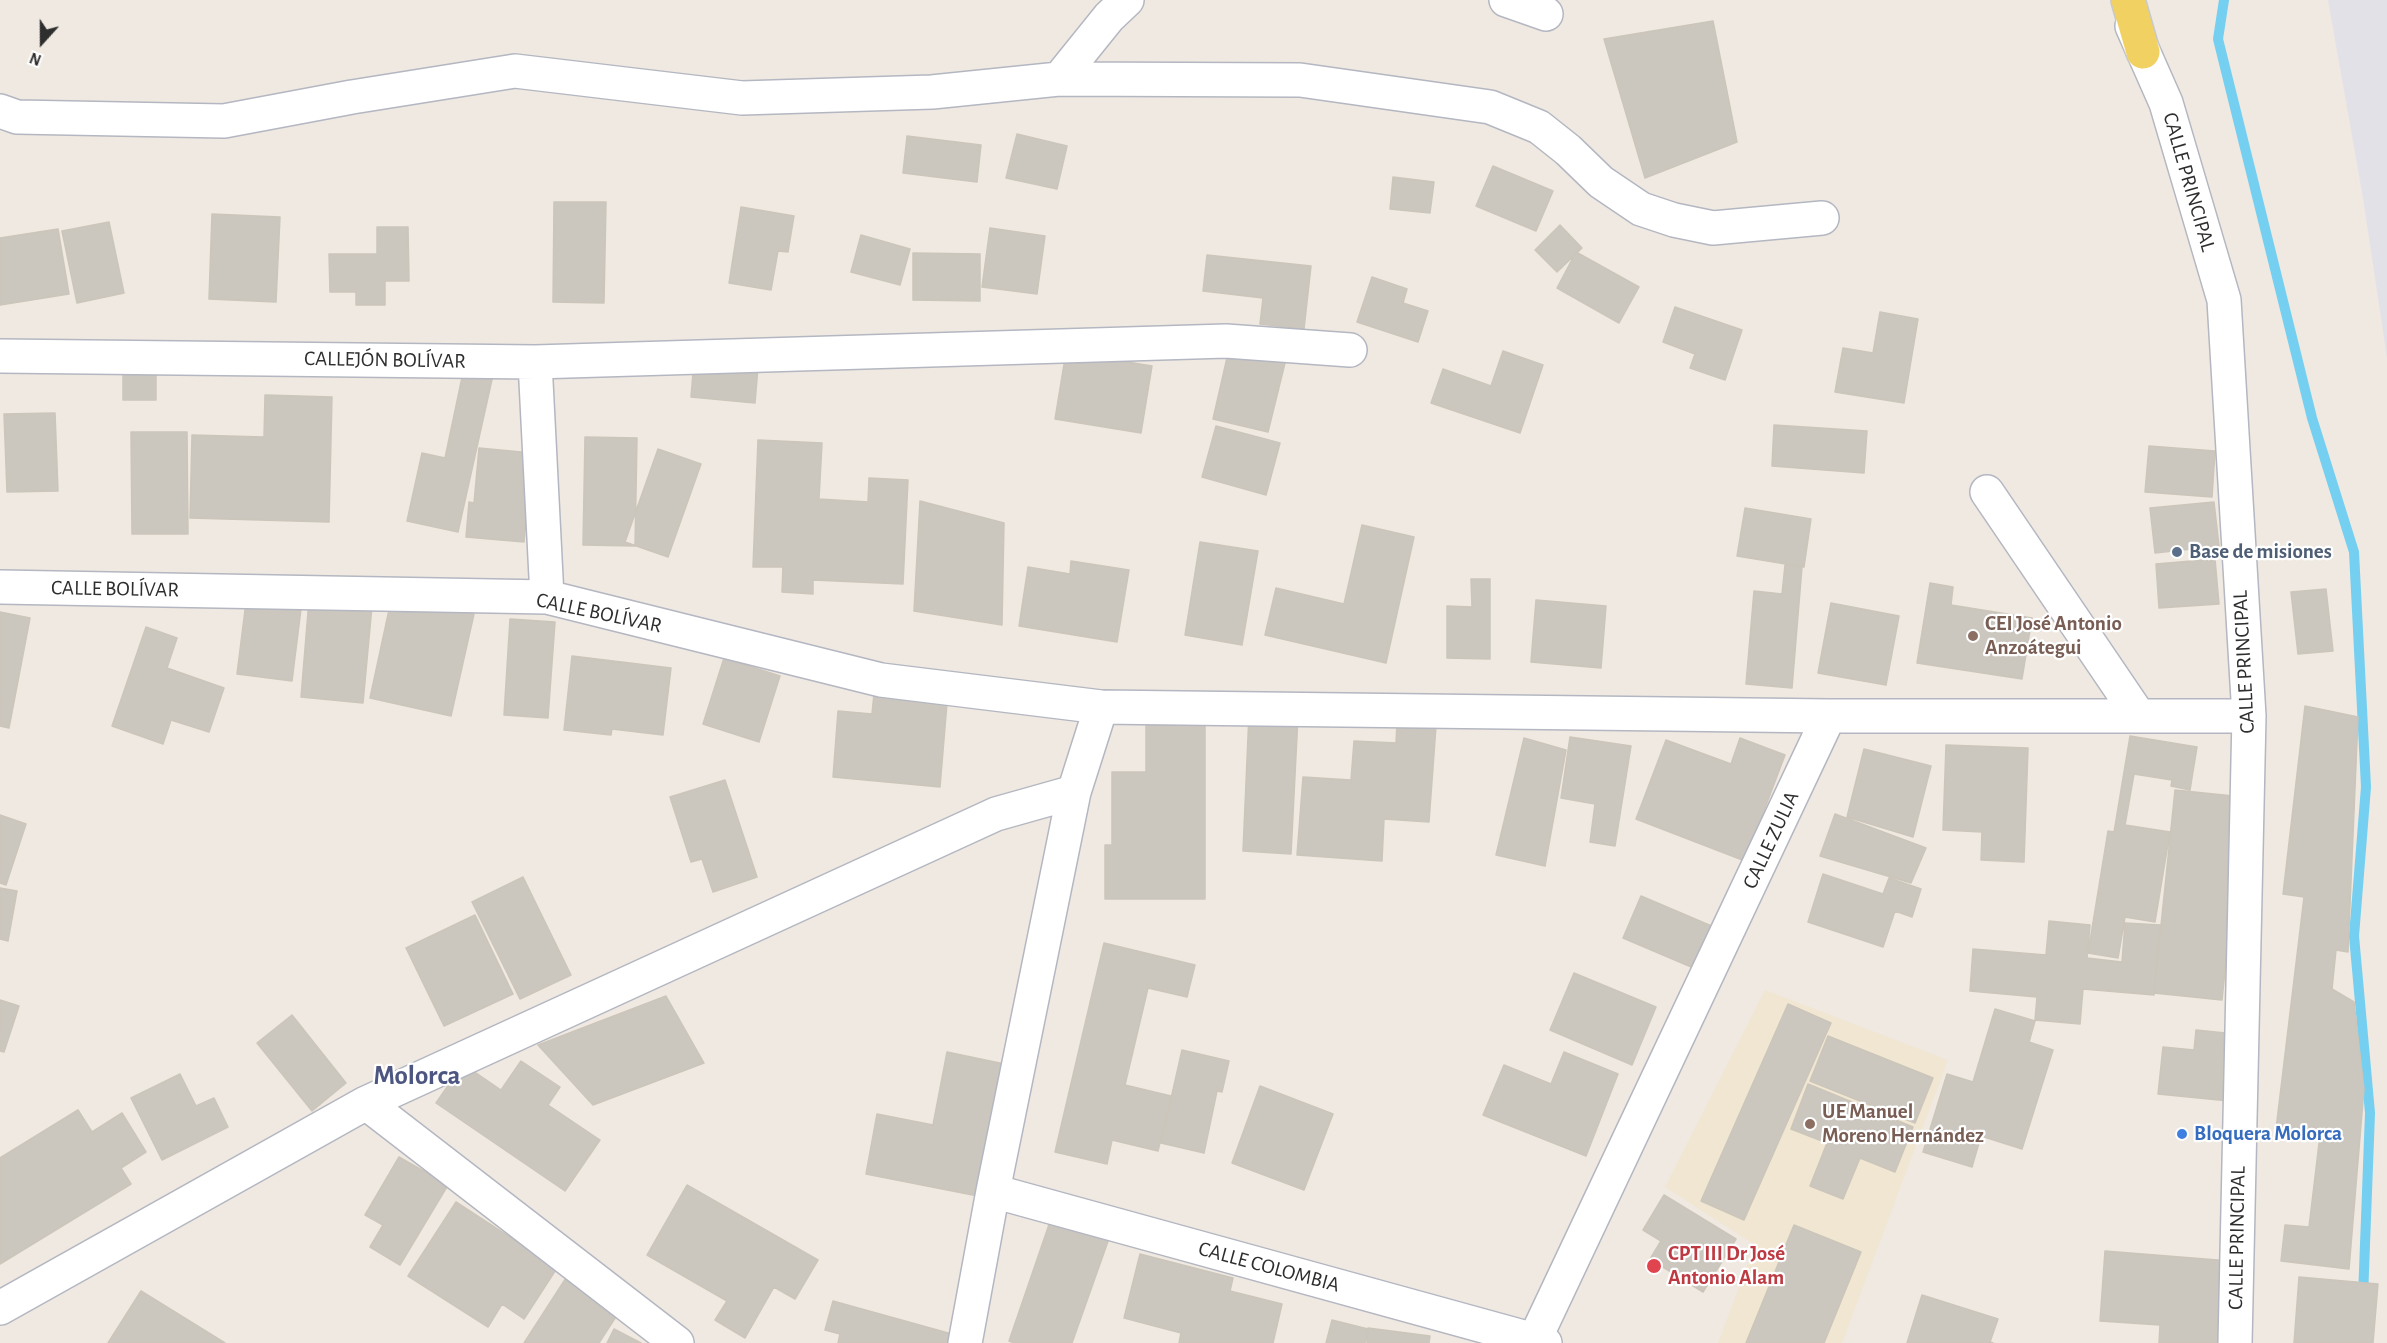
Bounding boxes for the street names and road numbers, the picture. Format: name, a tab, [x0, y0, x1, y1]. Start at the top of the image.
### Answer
street label: CALLE PRINCIPAL	[2157, 110, 2221, 254]
street label: CALLEJÓN BOLÍVAR	[304, 346, 466, 374]
street label: CALLE BOLÍVAR	[51, 575, 179, 603]
street label: CALLE BOLÍVAR	[534, 587, 664, 639]
street label: CALLE PRINCIPAL	[2228, 590, 2260, 734]
street label: CALLE ZULIA	[1737, 787, 1805, 893]
street label: CALLE PRINCIPAL	[2223, 1166, 2251, 1310]
street label: CALLE COLOMBIA	[1196, 1236, 1342, 1298]

